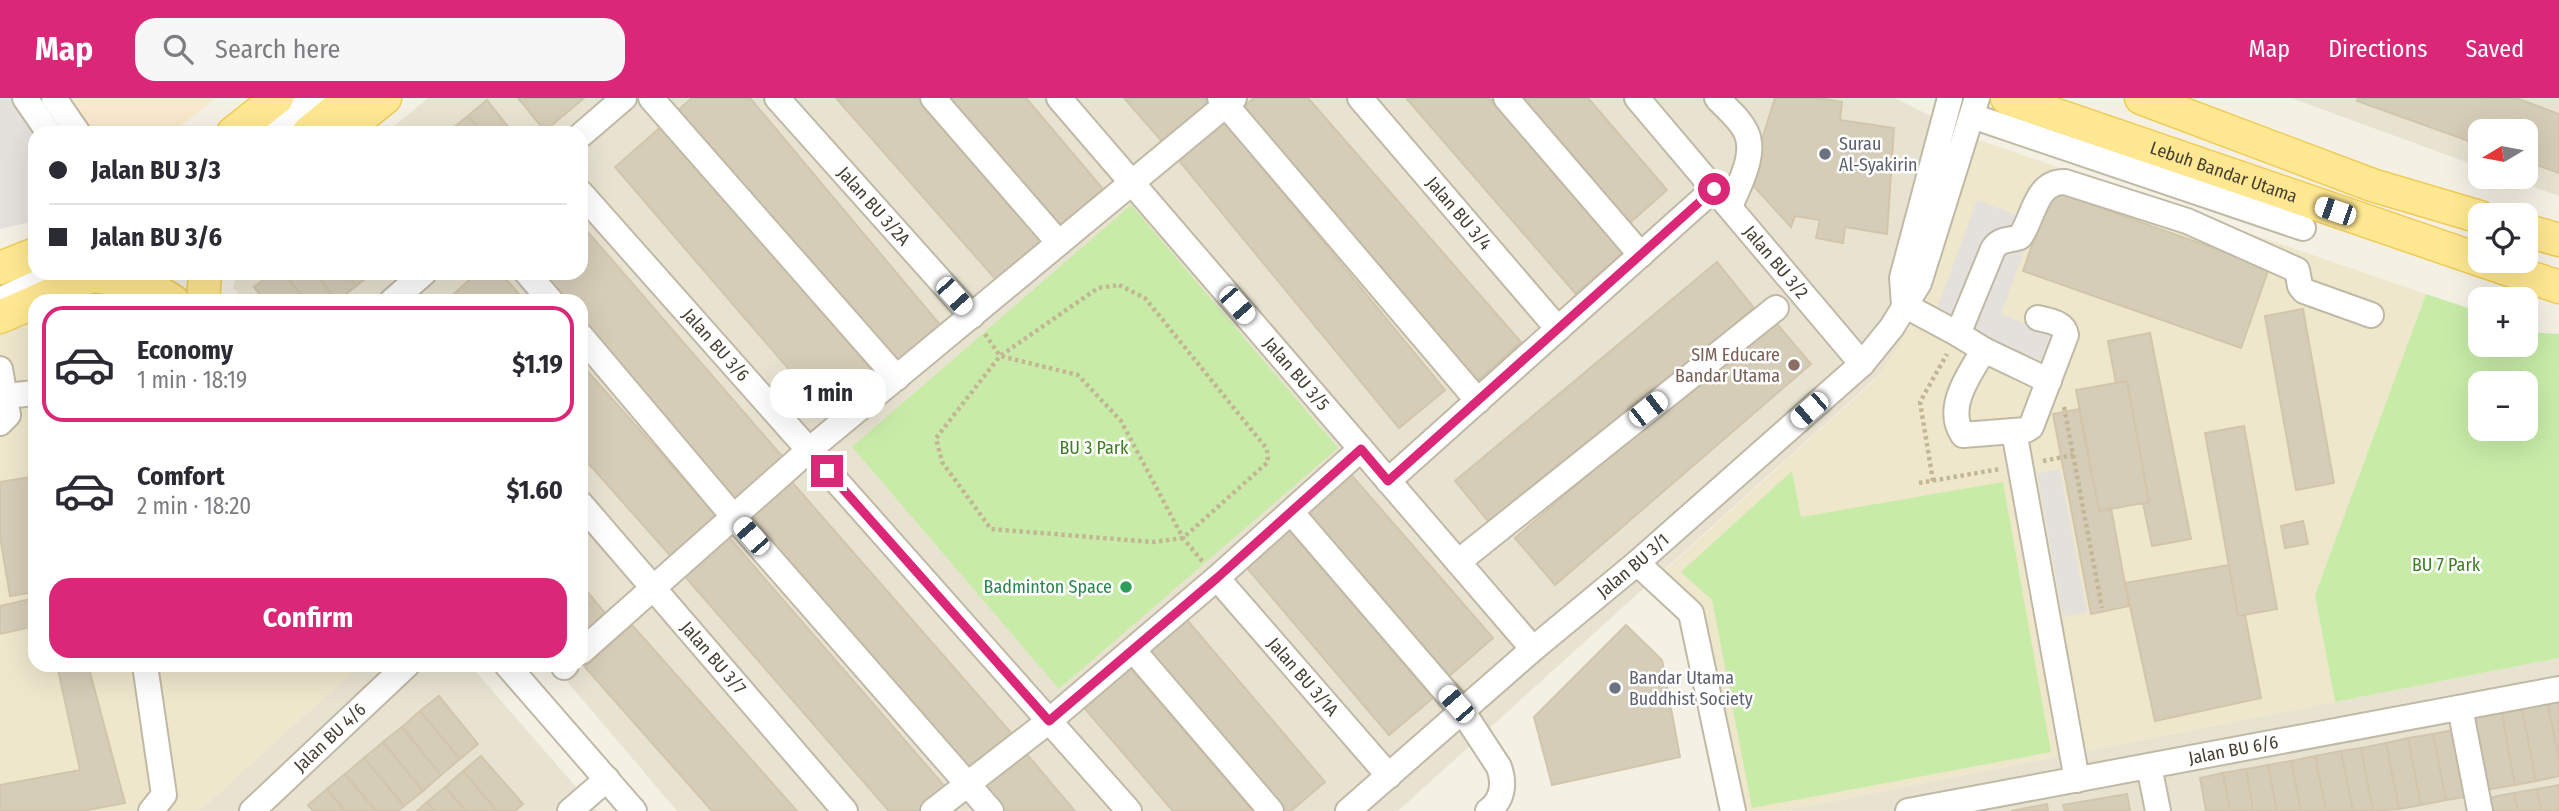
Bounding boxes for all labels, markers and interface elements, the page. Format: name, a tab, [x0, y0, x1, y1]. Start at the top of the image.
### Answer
search box	[135, 18, 625, 81]
text: Map	[35, 29, 93, 69]
icon: search	[159, 30, 197, 68]
text: Search here	[215, 34, 340, 65]
text: Map	[2249, 35, 2290, 63]
text: Directions	[2328, 35, 2427, 63]
text: Saved	[2465, 35, 2524, 63]
north arrow	[2468, 119, 2538, 189]
map controls	[2468, 119, 2538, 441]
place label: Surau Al-Syakirin	[1839, 133, 1918, 176]
street label: Lebuh Bandar Utama	[2147, 137, 2300, 208]
marker: Surau Al-Syakirin	[1817, 146, 1833, 162]
text: Jalan BU 3/3	[91, 155, 221, 186]
street label: Jalan BU 3/2A	[833, 162, 915, 250]
street label: Jalan BU 3/4	[1421, 172, 1497, 255]
route start	[1698, 173, 1730, 205]
car	[2312, 194, 2359, 228]
button: locate	[2468, 203, 2538, 273]
street label: Jalan BU 3/2	[1739, 221, 1813, 303]
text: Jalan BU 3/6	[91, 222, 222, 253]
car	[933, 273, 976, 319]
car	[1216, 282, 1259, 328]
button: +	[2468, 287, 2538, 357]
street label: Jalan BU 3/6	[678, 304, 754, 386]
icon: car	[53, 333, 116, 396]
street label: Jalan BU 3/5	[1259, 333, 1334, 415]
text: Economy	[137, 335, 233, 366]
place label: SIM Educare Bandar Utama	[1675, 344, 1780, 387]
text: $1.19	[512, 349, 563, 380]
marker: SIM Educare Bandar Utama	[1786, 357, 1802, 373]
text: 1 min · 18:19	[137, 366, 247, 394]
callout: 1 min	[769, 370, 885, 418]
button: −	[2468, 371, 2538, 441]
text: 1 min	[803, 379, 853, 407]
car	[1625, 388, 1672, 430]
car	[1787, 388, 1832, 432]
park label: BU 3 Park	[1060, 437, 1129, 459]
route end	[811, 455, 843, 487]
icon: car	[53, 459, 116, 522]
text: Comfort	[137, 461, 225, 492]
text: $1.60	[507, 475, 563, 506]
text: 2 min · 18:20	[137, 492, 251, 520]
car	[730, 513, 773, 559]
street label: Jalan BU 3/1	[1592, 529, 1673, 602]
park label: BU 7 Park	[2412, 554, 2481, 576]
place label: Badminton Space	[984, 576, 1112, 598]
button: Confirm	[49, 578, 567, 658]
marker: Badminton Space	[1118, 579, 1134, 595]
street label: Jalan BU 3/7	[676, 617, 751, 699]
street label: Jalan BU 3/1A	[1263, 633, 1343, 721]
place label: Bandar Utama Buddhist Society	[1629, 667, 1753, 710]
marker: Bandar Utama Buddhist Society	[1607, 680, 1623, 696]
car	[1435, 681, 1478, 727]
street label: Jalan BU 4/6	[289, 698, 370, 777]
street label: Jalan BU 6/6	[2187, 731, 2280, 769]

